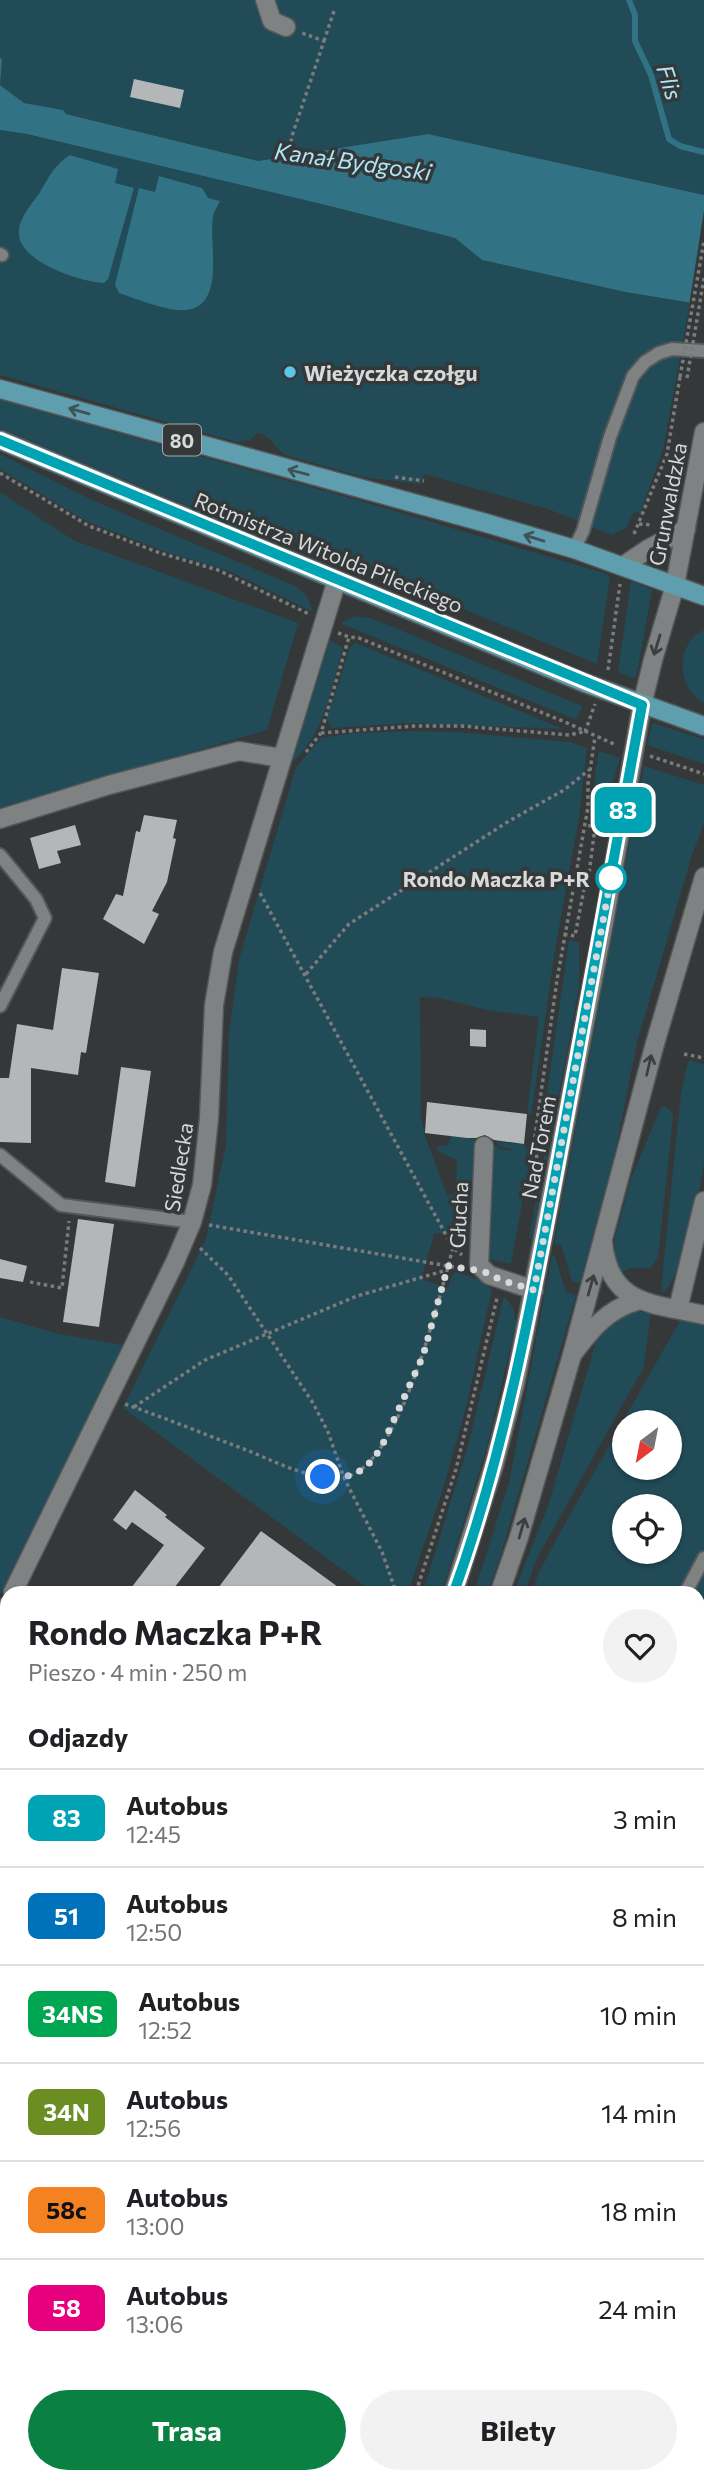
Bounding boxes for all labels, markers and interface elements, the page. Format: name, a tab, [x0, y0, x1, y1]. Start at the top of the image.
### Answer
water label: Flis	[651, 61, 689, 103]
water label: Kanał Bydgoski	[273, 136, 434, 186]
place label: Wieżyczka czołgu	[304, 360, 477, 385]
marker: Wieżyczka czołgu	[282, 364, 298, 380]
one-way arrow	[69, 404, 91, 417]
road number: 80	[163, 424, 201, 456]
street label: Grunwaldzka	[643, 440, 691, 568]
one-way arrow	[288, 465, 310, 478]
street label: Rotmistrza Witolda Pileckiego	[191, 487, 467, 617]
one-way arrow	[524, 530, 546, 543]
one-way arrow	[650, 633, 663, 655]
line badge: 83	[592, 787, 654, 833]
text: 83	[609, 795, 637, 824]
marker: Rondo Maczka P+R	[596, 863, 626, 893]
place label: Rondo Maczka P+R	[403, 866, 590, 891]
one-way arrow	[643, 1055, 656, 1077]
street label: Nad Torem	[516, 1093, 560, 1201]
street label: Siedlecka	[159, 1121, 197, 1213]
street label: Głucha	[444, 1181, 472, 1249]
one-way arrow	[585, 1275, 598, 1297]
north arrow	[612, 1410, 682, 1480]
map controls	[612, 1410, 682, 1564]
your location	[305, 1459, 340, 1494]
button: locate	[612, 1494, 682, 1564]
one-way arrow	[516, 1517, 529, 1539]
button: heart	[603, 1609, 677, 1683]
text: Rondo Maczka P+R	[28, 1611, 322, 1652]
text: Pieszo · 4 min · 250 m	[28, 1658, 247, 1686]
text: Odjazdy	[28, 1721, 128, 1752]
text: Autobus	[126, 1789, 228, 1820]
text: 83	[52, 1803, 81, 1832]
text: 3 min	[613, 1803, 677, 1834]
text: 12:45	[126, 1820, 181, 1848]
text: Autobus	[126, 1887, 228, 1918]
text: 51	[54, 1901, 79, 1930]
text: 8 min	[612, 1901, 677, 1932]
text: 12:50	[126, 1918, 182, 1946]
text: Autobus	[138, 1985, 240, 2016]
text: 34NS	[42, 1999, 103, 2028]
text: 10 min	[600, 1999, 677, 2030]
text: 12:52	[138, 2016, 192, 2044]
text: Autobus	[126, 2083, 228, 2114]
text: 34N	[43, 2097, 90, 2126]
text: 14 min	[601, 2097, 677, 2128]
text: 12:56	[126, 2114, 181, 2142]
text: Autobus	[126, 2181, 228, 2212]
text: 58c	[46, 2195, 87, 2224]
text: 18 min	[601, 2195, 677, 2226]
text: 13:00	[126, 2212, 184, 2240]
text: Autobus	[126, 2279, 228, 2310]
text: 58	[52, 2293, 81, 2322]
text: 24 min	[598, 2293, 677, 2324]
text: 13:06	[126, 2310, 183, 2338]
button: Trasa	[28, 2390, 346, 2470]
button: Bilety	[360, 2390, 677, 2470]

